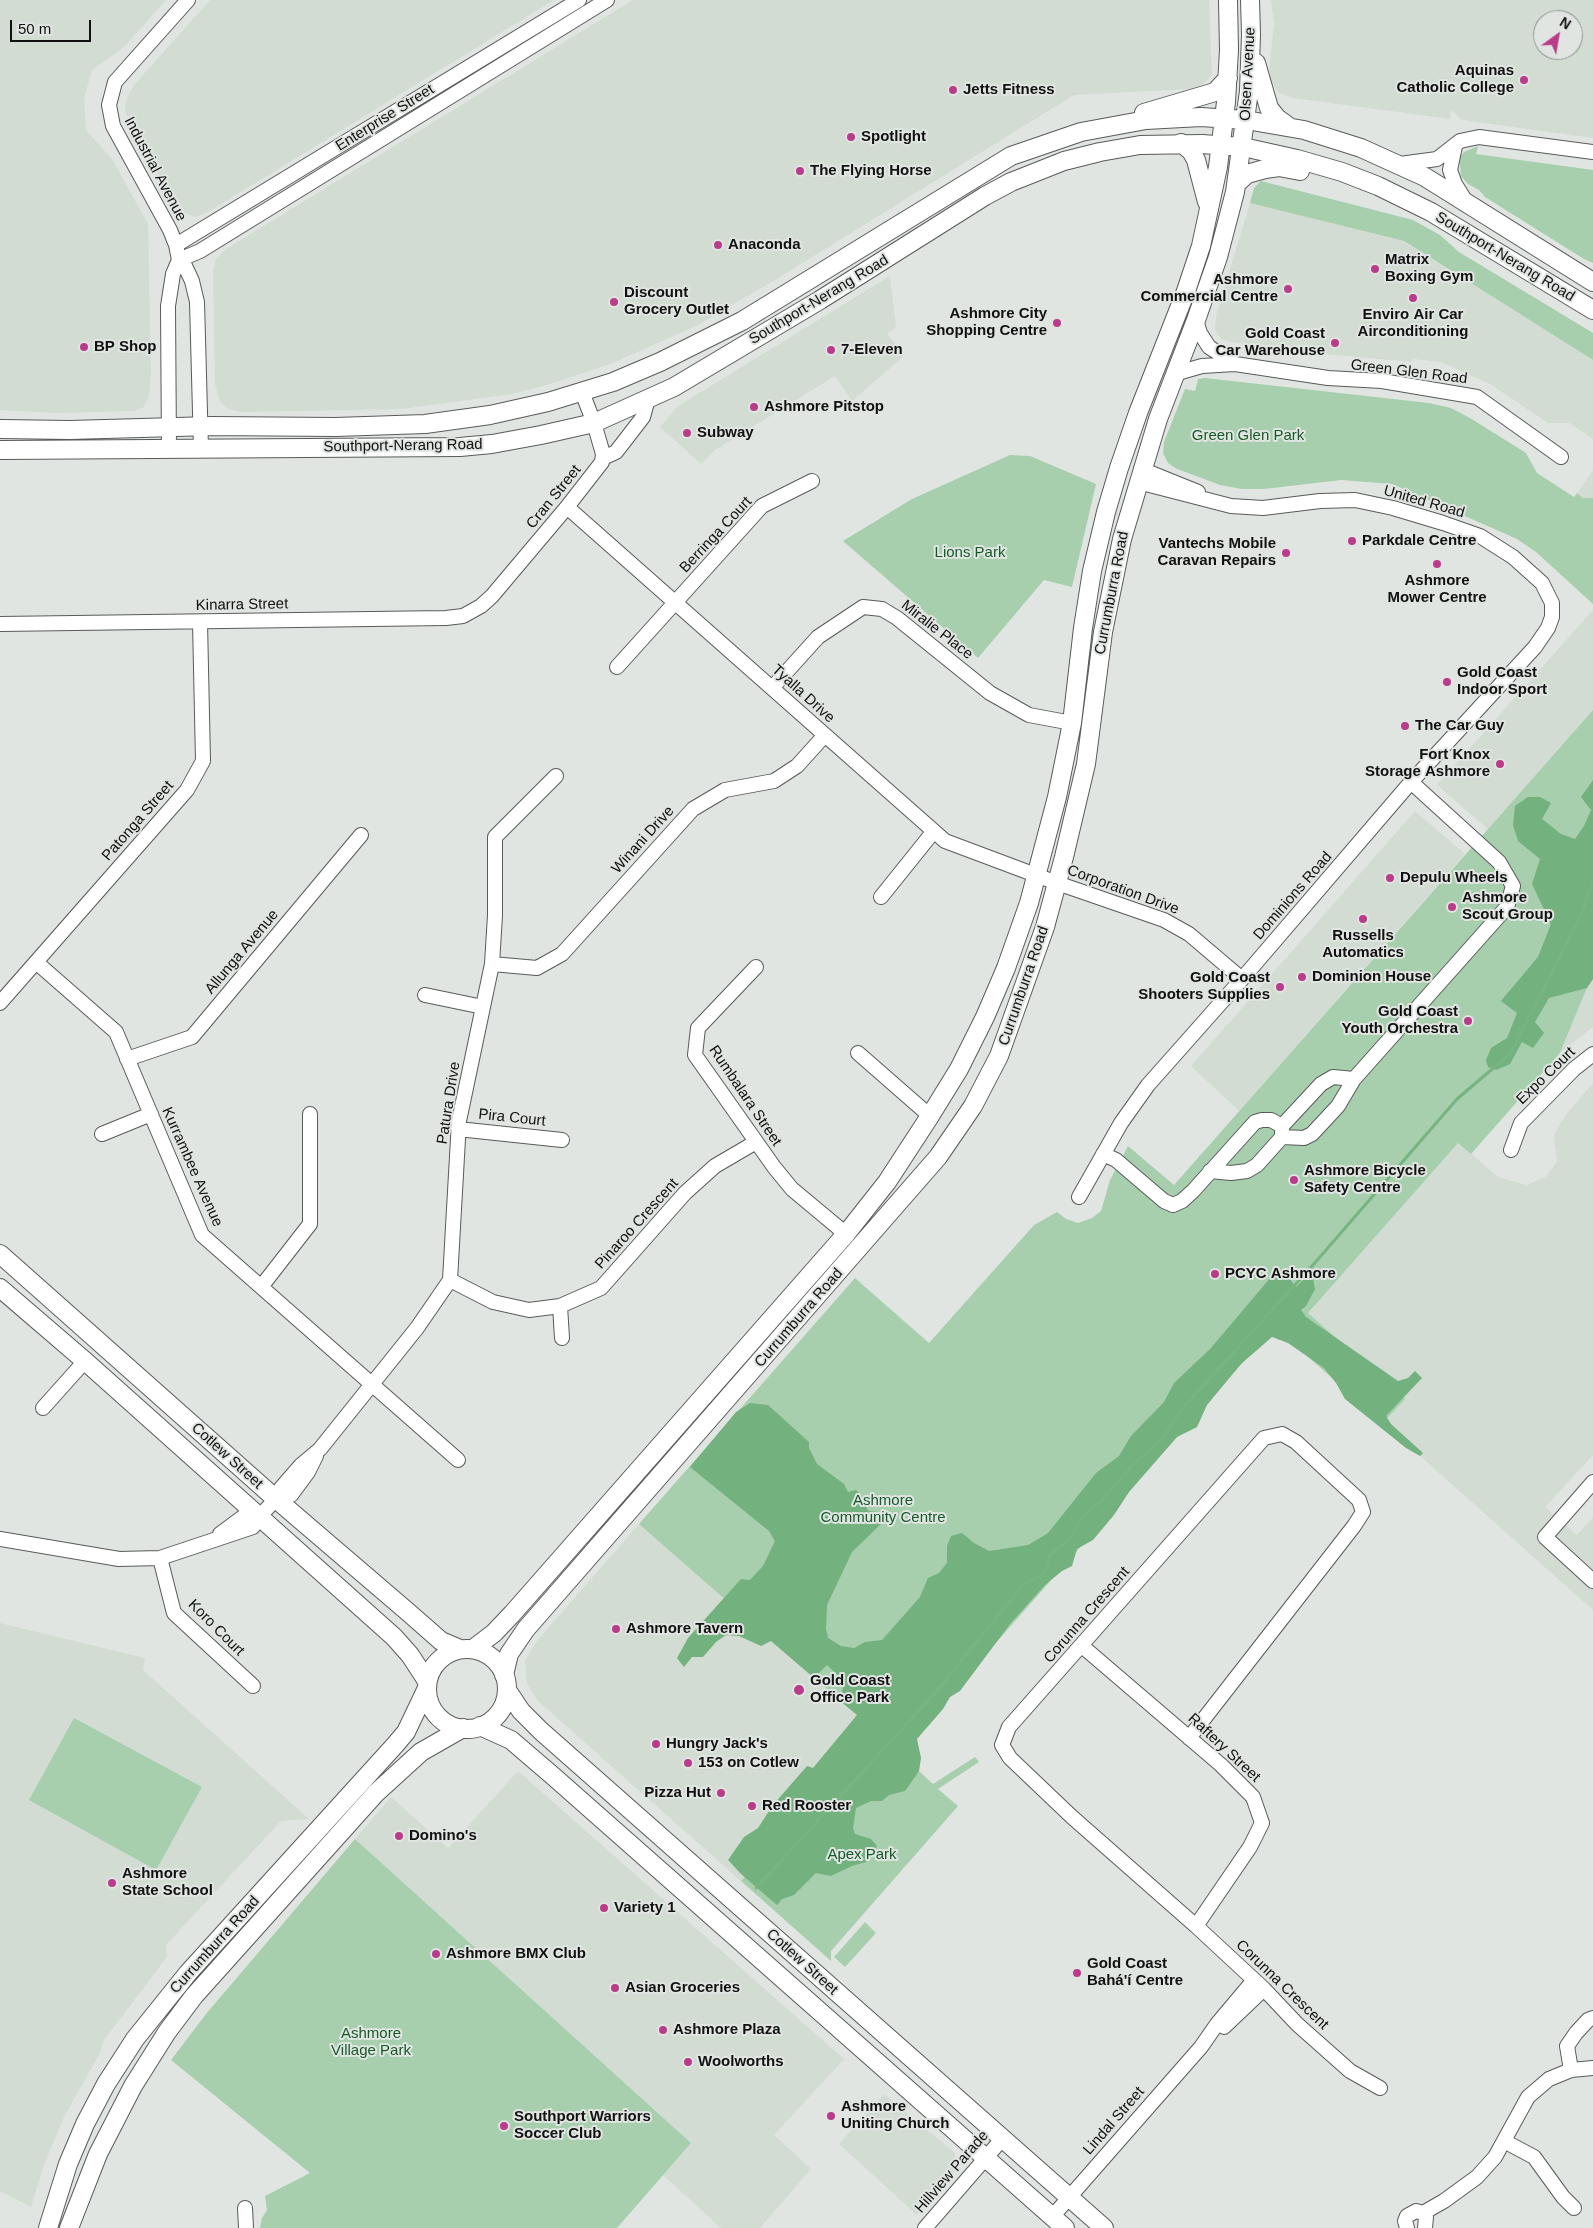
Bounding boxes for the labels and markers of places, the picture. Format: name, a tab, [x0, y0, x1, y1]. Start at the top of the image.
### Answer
place label: Aquinas Catholic College	[1396, 62, 1514, 97]
marker: Aquinas Catholic College	[1518, 74, 1530, 86]
place label: Jetts Fitness	[963, 81, 1055, 99]
marker: Jetts Fitness	[947, 84, 959, 96]
place label: Spotlight	[861, 128, 926, 146]
marker: Spotlight	[845, 131, 857, 143]
place label: The Flying Horse	[810, 162, 932, 180]
marker: The Flying Horse	[794, 165, 806, 177]
place label: Anaconda	[728, 236, 801, 254]
marker: Anaconda	[712, 239, 724, 251]
place label: Matrix Boxing Gym	[1385, 251, 1473, 286]
marker: Matrix Boxing Gym	[1369, 263, 1381, 275]
place label: Ashmore Commercial Centre	[1140, 271, 1278, 306]
marker: Ashmore Commercial Centre	[1282, 283, 1294, 295]
place label: Discount Grocery Outlet	[624, 284, 729, 319]
marker: Enviro Air Car Airconditioning	[1407, 292, 1419, 304]
marker: Discount Grocery Outlet	[608, 296, 620, 308]
place label: Ashmore City Shopping Centre	[926, 305, 1047, 340]
place label: Enviro Air Car Airconditioning	[1358, 306, 1468, 341]
marker: Ashmore City Shopping Centre	[1051, 317, 1063, 329]
place label: Gold Coast Car Warehouse	[1216, 325, 1325, 360]
marker: Gold Coast Car Warehouse	[1329, 337, 1341, 349]
place label: BP Shop	[94, 338, 156, 356]
marker: BP Shop	[78, 341, 90, 353]
place label: 7-Eleven	[841, 341, 903, 359]
marker: 7-Eleven	[825, 344, 837, 356]
place label: Ashmore Pitstop	[764, 398, 884, 416]
marker: Ashmore Pitstop	[748, 401, 760, 413]
place label: Subway	[697, 424, 754, 442]
marker: Subway	[681, 427, 693, 439]
place label: Parkdale Centre	[1362, 532, 1476, 550]
place label: Vantechs Mobile Caravan Repairs	[1158, 535, 1276, 570]
marker: Parkdale Centre	[1346, 535, 1358, 547]
marker: Vantechs Mobile Caravan Repairs	[1280, 547, 1292, 559]
marker: Ashmore Mower Centre	[1431, 558, 1443, 570]
place label: Ashmore Mower Centre	[1387, 572, 1487, 607]
place label: Gold Coast Indoor Sport	[1457, 664, 1547, 699]
marker: Gold Coast Indoor Sport	[1441, 676, 1453, 688]
place label: The Car Guy	[1415, 717, 1504, 735]
marker: The Car Guy	[1399, 720, 1411, 732]
place label: Fort Knox Storage Ashmore	[1365, 746, 1490, 781]
marker: Fort Knox Storage Ashmore	[1494, 758, 1506, 770]
place label: Depulu Wheels	[1400, 869, 1508, 887]
marker: Depulu Wheels	[1384, 872, 1396, 884]
place label: Ashmore Scout Group	[1462, 889, 1553, 924]
marker: Ashmore Scout Group	[1446, 901, 1458, 913]
marker: Russells Automatics	[1357, 913, 1369, 925]
place label: Russells Automatics	[1322, 927, 1404, 962]
place label: Dominion House	[1312, 968, 1431, 986]
place label: Gold Coast Shooters Supplies	[1138, 969, 1270, 1004]
marker: Dominion House	[1296, 971, 1308, 983]
marker: Gold Coast Shooters Supplies	[1274, 981, 1286, 993]
place label: Gold Coast Youth Orchestra	[1342, 1003, 1458, 1038]
marker: Gold Coast Youth Orchestra	[1462, 1015, 1474, 1027]
place label: Ashmore Bicycle Safety Centre	[1304, 1162, 1426, 1197]
marker: Ashmore Bicycle Safety Centre	[1288, 1174, 1300, 1186]
place label: PCYC Ashmore	[1225, 1265, 1336, 1283]
marker: PCYC Ashmore	[1209, 1268, 1221, 1280]
place label: Ashmore Tavern	[626, 1620, 743, 1638]
marker: Ashmore Tavern	[610, 1623, 622, 1635]
place label: Gold Coast Office Park	[810, 1672, 890, 1707]
marker: Gold Coast Office Park	[792, 1683, 806, 1697]
place label: Hungry Jack's	[666, 1735, 768, 1753]
marker: Hungry Jack's	[650, 1738, 662, 1750]
place label: 153 on Cotlew	[698, 1754, 799, 1772]
marker: 153 on Cotlew	[682, 1757, 694, 1769]
place label: Pizza Hut	[644, 1784, 711, 1802]
marker: Pizza Hut	[715, 1787, 727, 1799]
place label: Red Rooster	[762, 1797, 851, 1815]
marker: Red Rooster	[746, 1800, 758, 1812]
place label: Domino's	[409, 1827, 477, 1845]
marker: Domino's	[393, 1830, 405, 1842]
place label: Ashmore State School	[122, 1865, 213, 1900]
marker: Ashmore State School	[106, 1877, 118, 1889]
place label: Variety 1	[614, 1899, 676, 1917]
marker: Variety 1	[598, 1902, 610, 1914]
place label: Ashmore BMX Club	[446, 1945, 586, 1963]
marker: Ashmore BMX Club	[430, 1948, 442, 1960]
place label: Gold Coast Bahá'í Centre	[1087, 1955, 1183, 1990]
marker: Gold Coast Bahá'í Centre	[1071, 1967, 1083, 1979]
place label: Asian Groceries	[625, 1979, 740, 1997]
marker: Asian Groceries	[609, 1982, 621, 1994]
place label: Ashmore Plaza	[673, 2021, 781, 2039]
marker: Ashmore Plaza	[657, 2024, 669, 2036]
place label: Woolworths	[698, 2053, 784, 2071]
marker: Woolworths	[682, 2056, 694, 2068]
place label: Ashmore Uniting Church	[841, 2098, 949, 2133]
place label: Southport Warriors Soccer Club	[514, 2108, 651, 2143]
marker: Ashmore Uniting Church	[825, 2110, 837, 2122]
marker: Southport Warriors Soccer Club	[498, 2120, 510, 2132]

